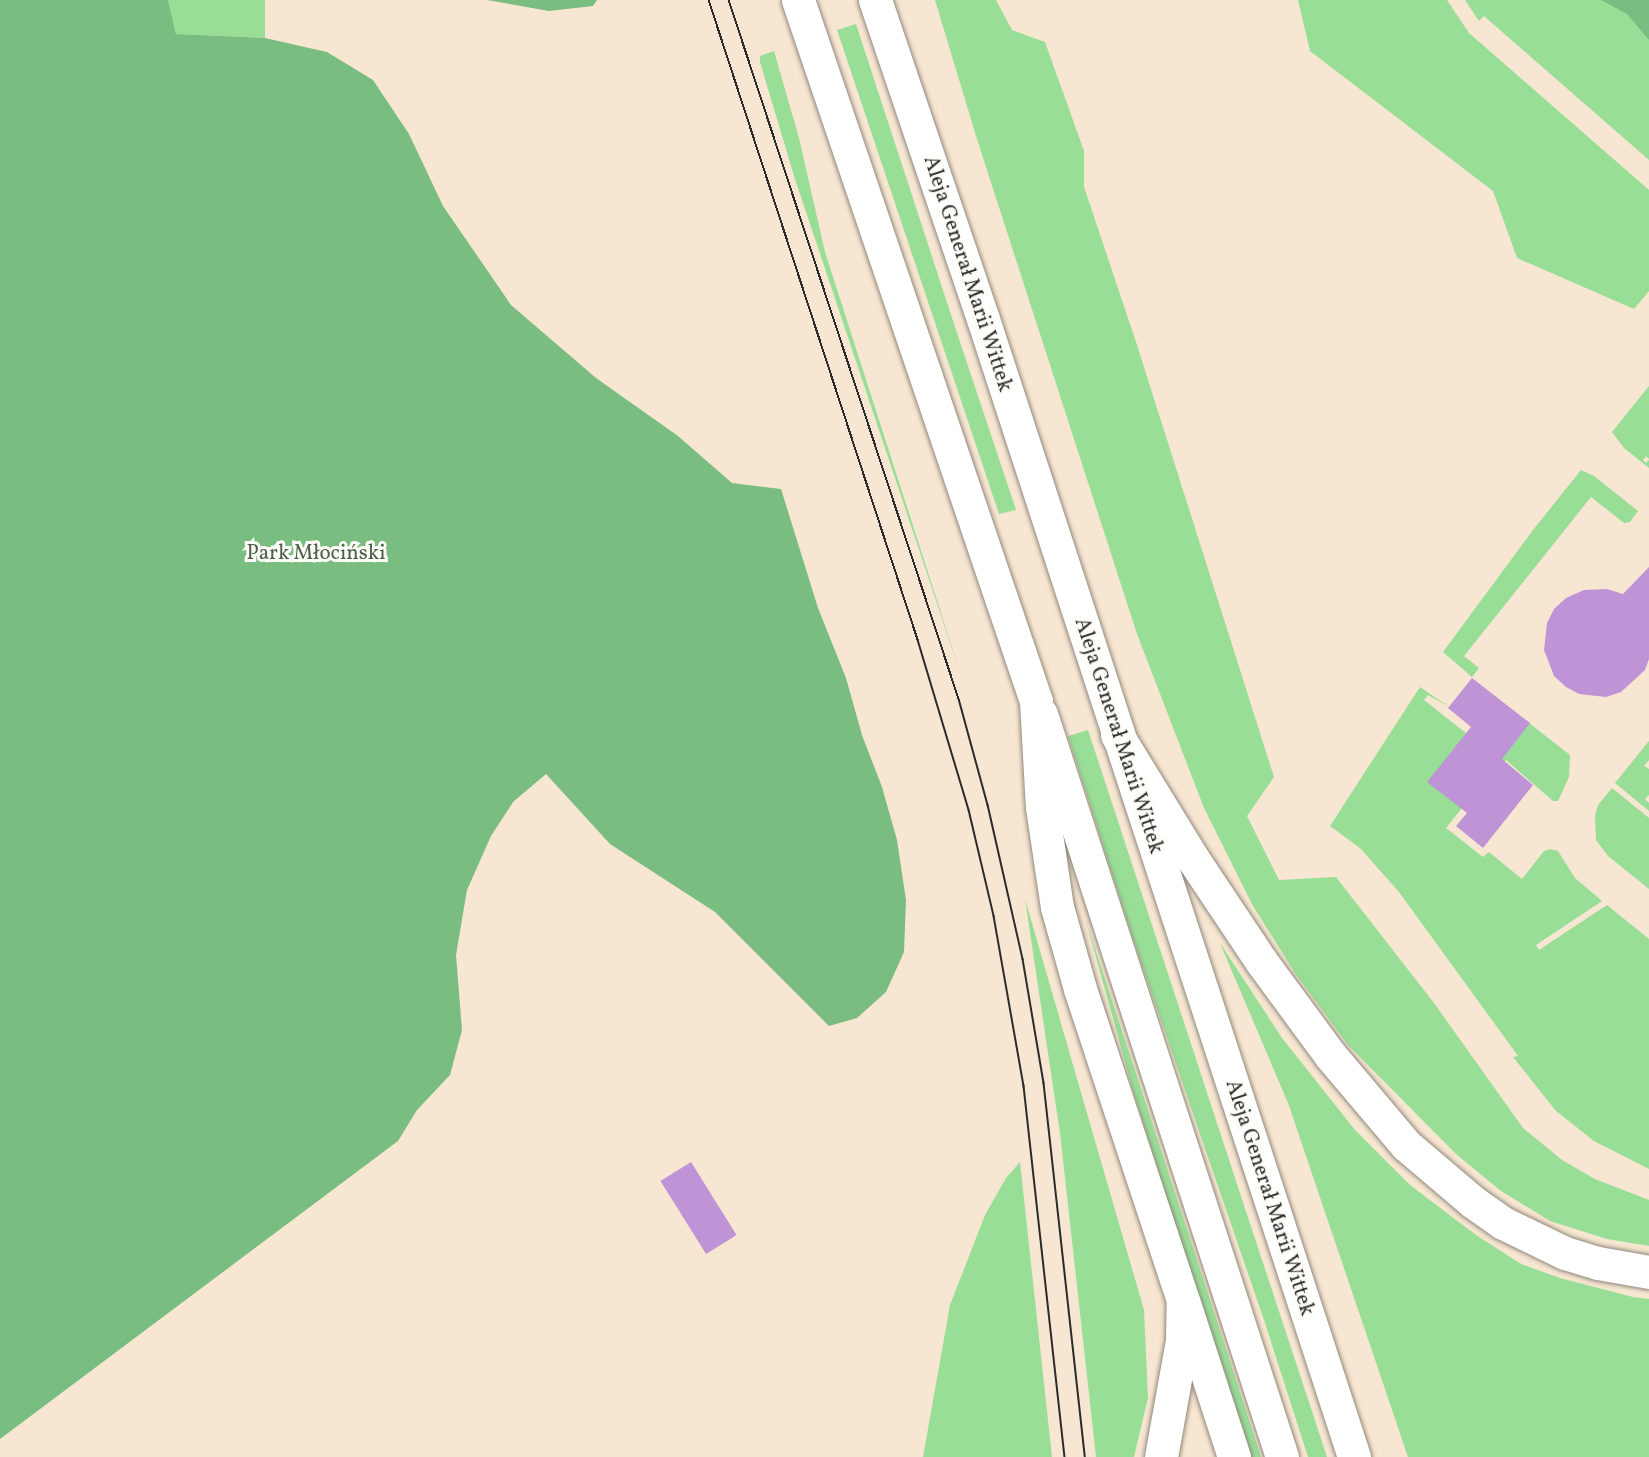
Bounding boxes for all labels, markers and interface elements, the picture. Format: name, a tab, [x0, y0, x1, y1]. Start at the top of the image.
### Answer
street label: Aleja Generał Marii Wittek	[917, 153, 1017, 395]
park label: Park Młociński	[246, 541, 386, 567]
street label: Aleja Generał Marii Wittek	[1068, 615, 1168, 857]
street label: Aleja Generał Marii Wittek	[1219, 1077, 1319, 1319]

